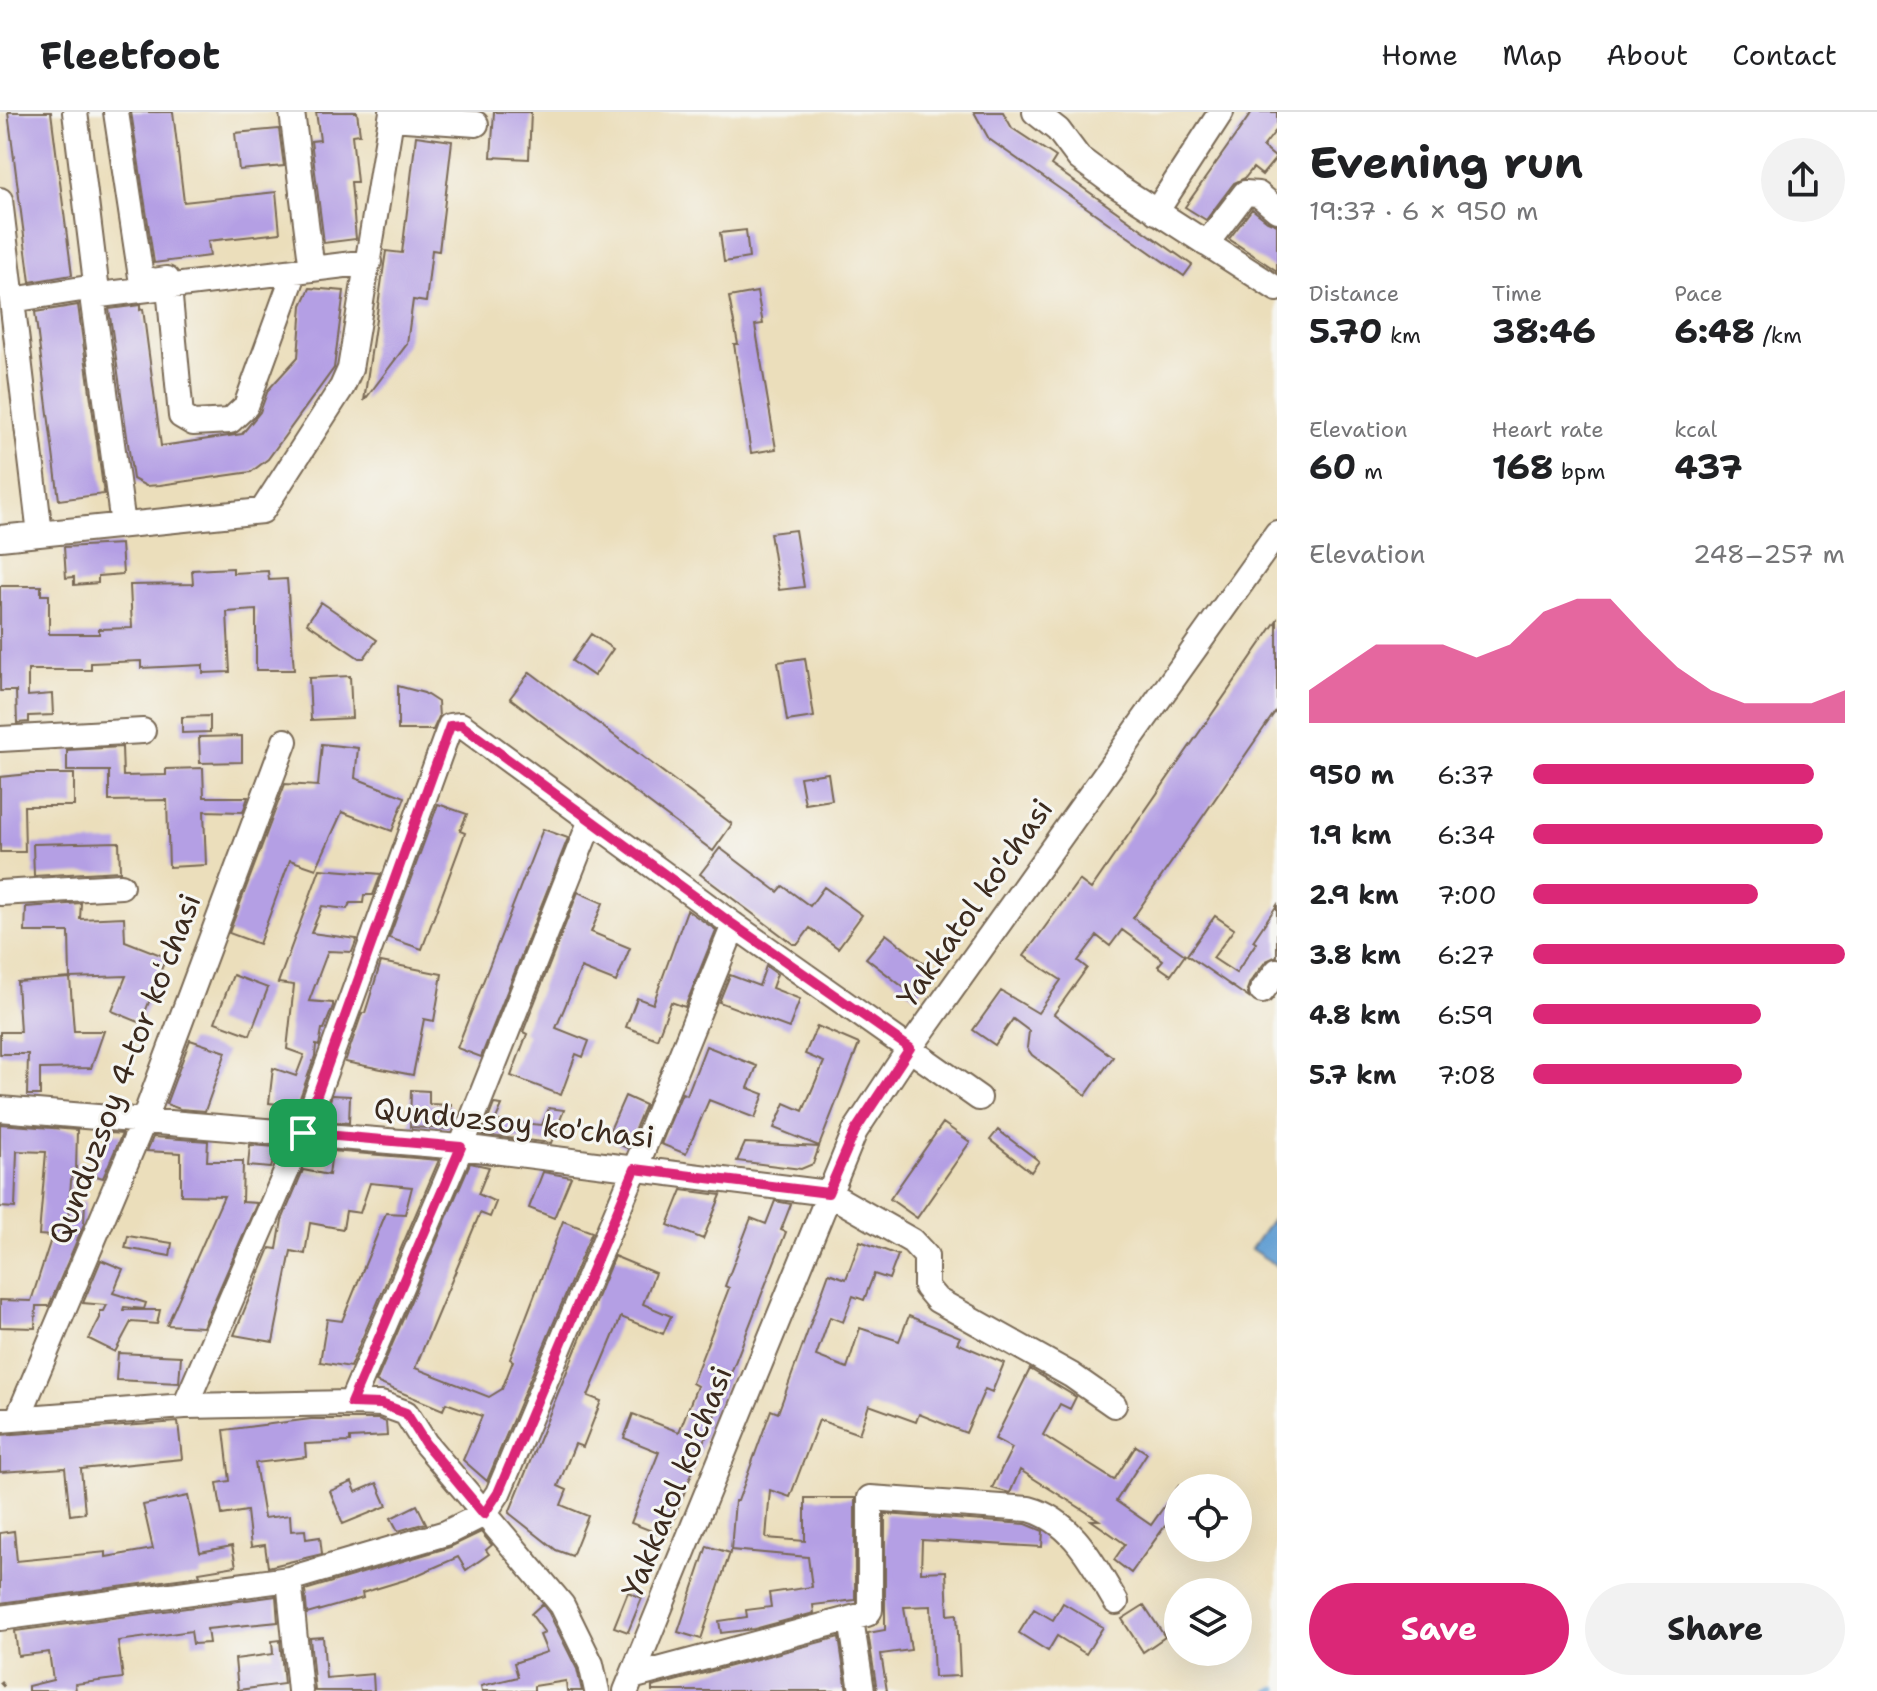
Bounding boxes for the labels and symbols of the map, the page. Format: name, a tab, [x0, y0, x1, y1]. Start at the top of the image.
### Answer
street label: Yakkatol ko'chasi	[887, 790, 1062, 1015]
street label: Qunduzsoy 4-tor koʻchasi	[39, 888, 210, 1250]
street label: Qunduzsoy ko'chasi	[372, 1087, 656, 1158]
pin	[269, 1099, 337, 1167]
street label: Yakkatol ko'chasi	[611, 1360, 742, 1604]

